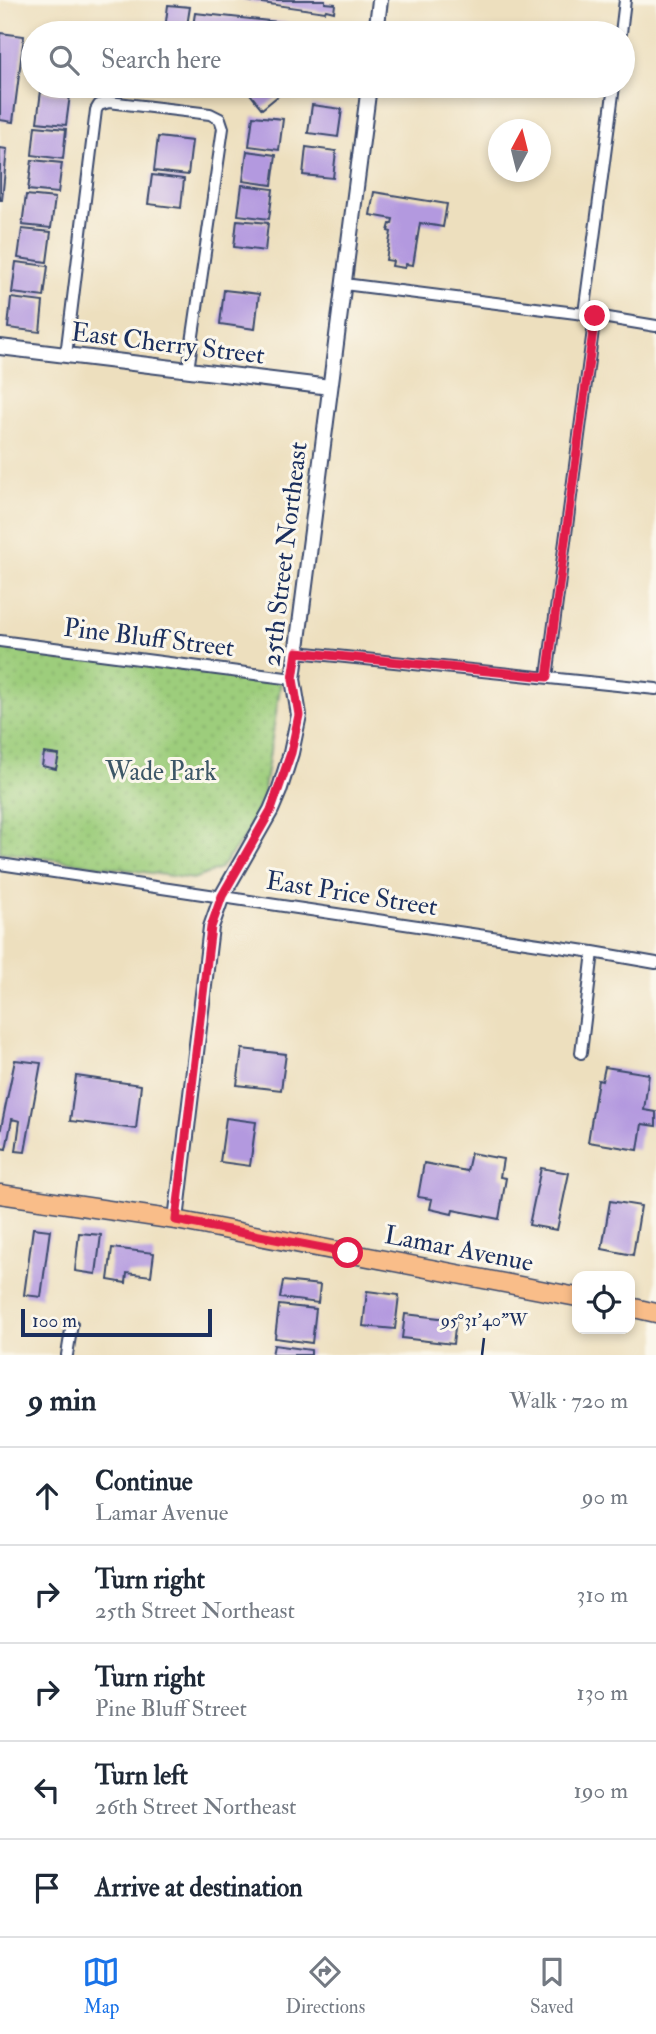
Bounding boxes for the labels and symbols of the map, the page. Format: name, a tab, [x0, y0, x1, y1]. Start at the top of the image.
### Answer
north arrow	[488, 119, 551, 182]
route end	[579, 300, 610, 331]
street label: East Cherry Street	[69, 316, 266, 372]
street label: 25th Street Northeast	[255, 440, 315, 668]
street label: Pine Bluff Street	[62, 612, 236, 664]
park label: Wade Park	[104, 756, 217, 788]
street label: East Price Street	[264, 865, 440, 923]
street label: Lamar Avenue	[382, 1219, 536, 1279]
route start	[332, 1237, 363, 1268]
scale bar	[21, 1306, 212, 1338]
text: 95°31'40"W	[439, 1309, 528, 1332]

